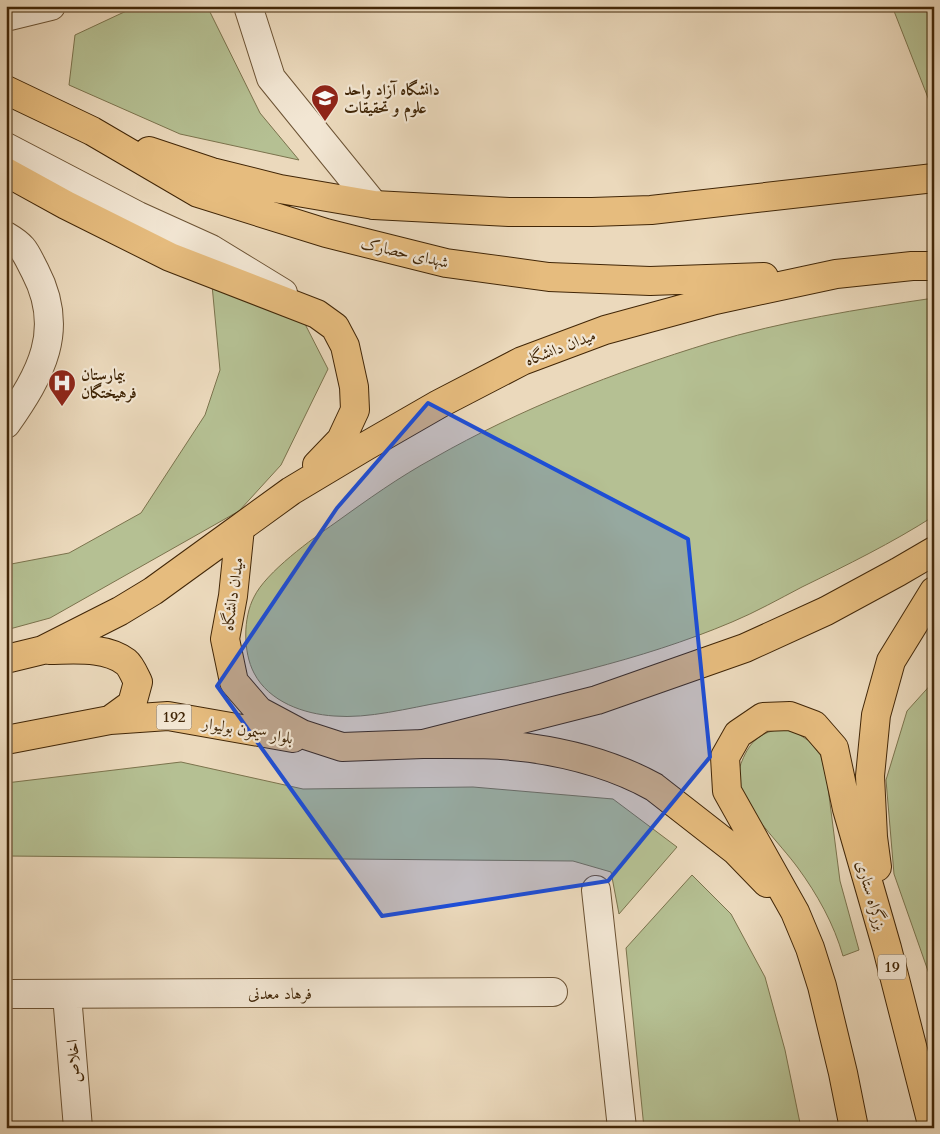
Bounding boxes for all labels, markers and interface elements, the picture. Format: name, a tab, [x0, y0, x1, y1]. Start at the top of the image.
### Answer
place label: دانشگاه آزاد واحد علوم و تحقیقات	[344, 79, 440, 122]
school or university icon: دانشگاه آزاد واحد علوم و تحقیقات	[310, 83, 340, 122]
street label: شهدای حصارک	[359, 232, 451, 274]
street label: میدان دانشگاه	[522, 324, 599, 371]
place label: بیمارستان فرهیختگان	[81, 364, 137, 404]
hospital icon: بیمارستان فرهیختگان	[47, 368, 77, 407]
street label: میدان دانشگاه	[217, 556, 249, 632]
road number: 192	[156, 704, 192, 730]
street label: بلوار سیمون بولیوار	[199, 712, 295, 750]
street label: بزرگراه ستاری	[851, 858, 892, 933]
road number: 19	[878, 954, 906, 980]
street label: فرهاد معدنی	[248, 983, 312, 1005]
street label: اخلاص	[61, 1038, 87, 1084]

